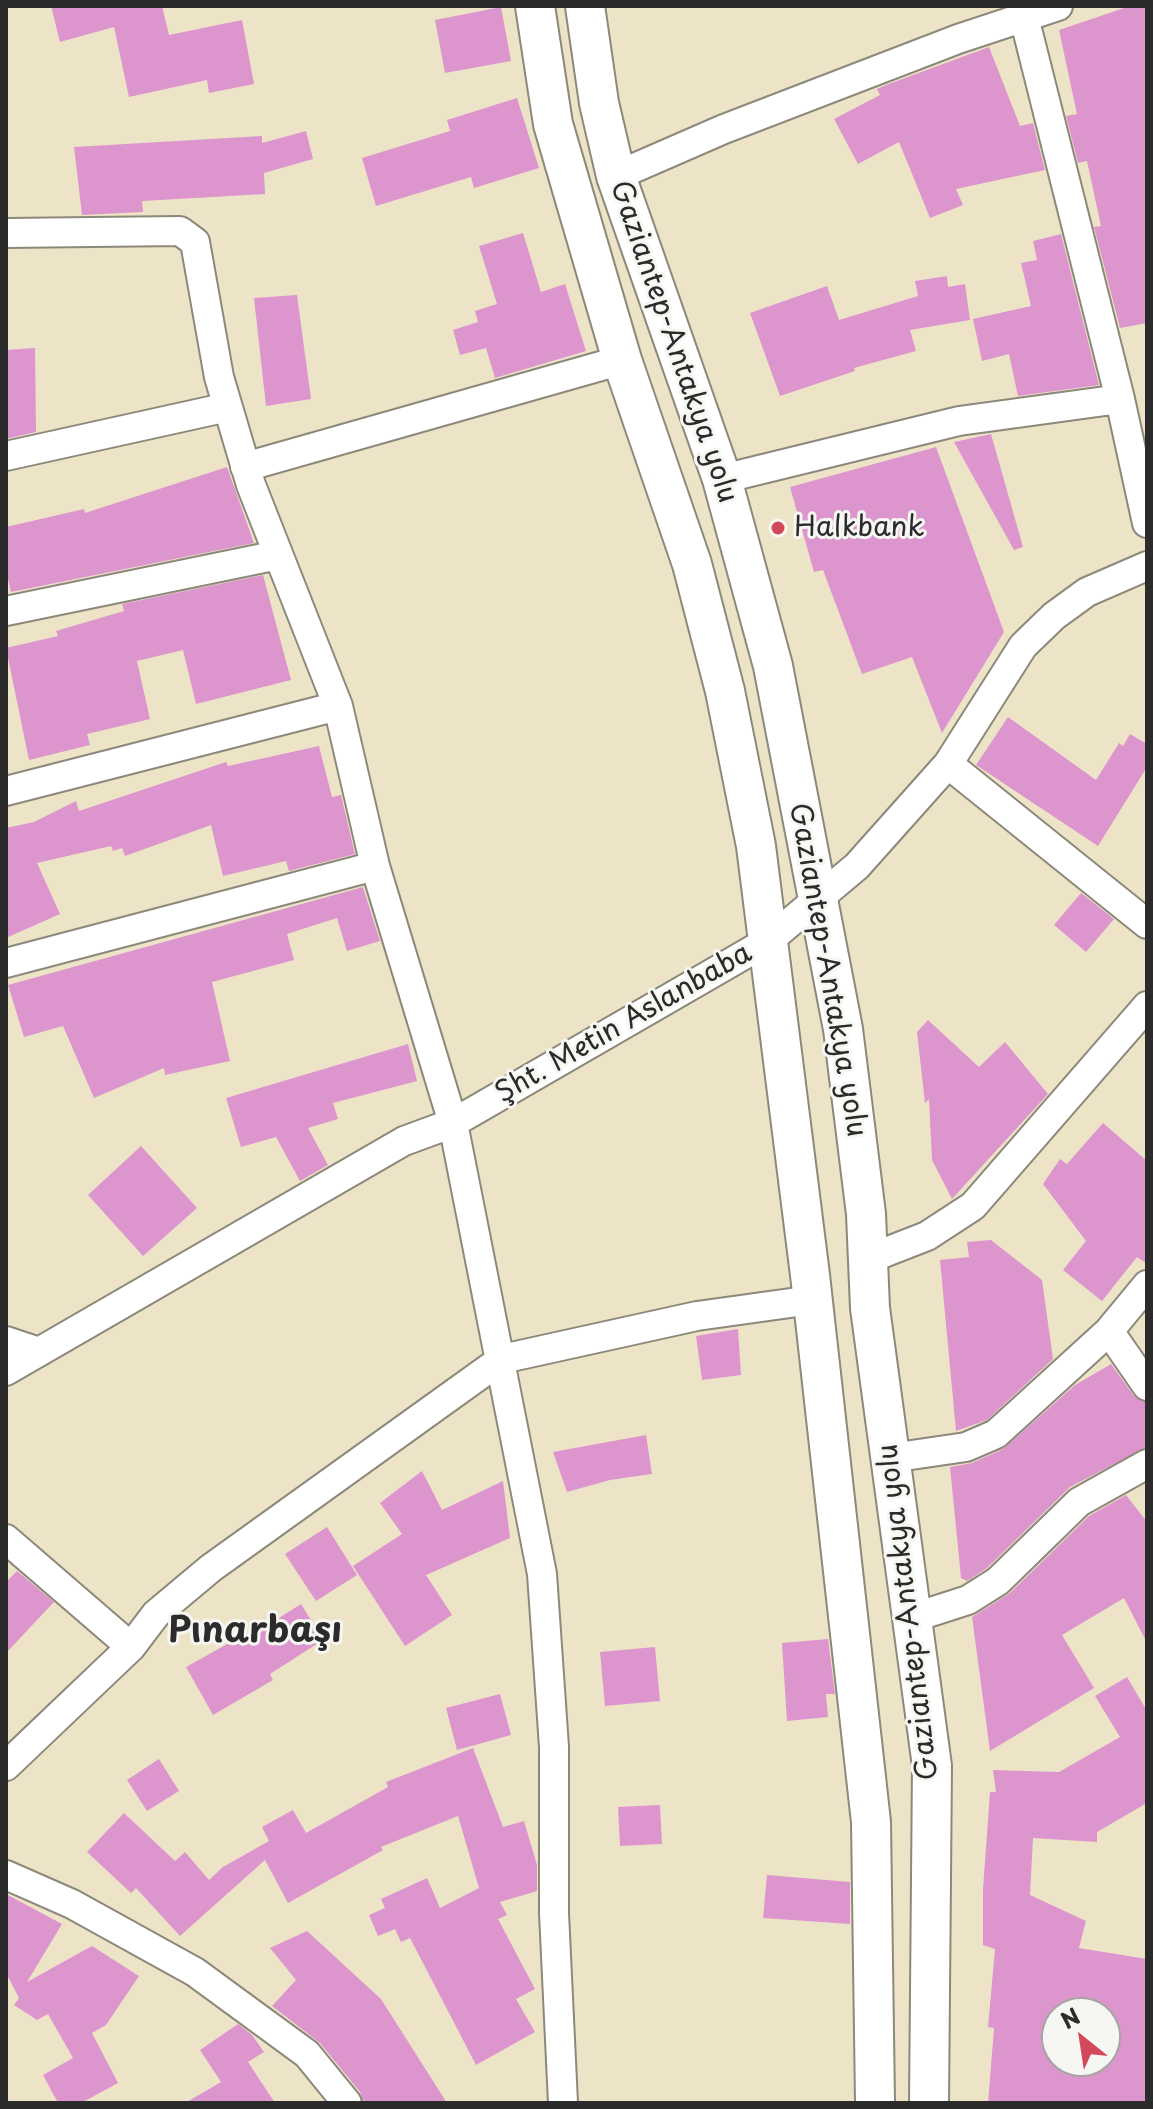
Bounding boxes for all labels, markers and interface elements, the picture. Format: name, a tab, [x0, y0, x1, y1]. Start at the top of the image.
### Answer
street label: Gaziantep-Antakya yolu	[602, 177, 744, 507]
place label: Halkbank	[794, 511, 924, 545]
marker: Halkbank	[769, 519, 787, 537]
street label: Gaziantep-Antakya yolu	[781, 800, 873, 1140]
street label: Şht. Metin Aslanbaba	[490, 937, 758, 1111]
street label: Gaziantep-Antakya yolu	[872, 1442, 946, 1782]
district label: Pınarbaşı	[168, 1610, 342, 1654]
north arrow	[1041, 1997, 1121, 2077]
text: N	[1054, 1999, 1086, 2036]

